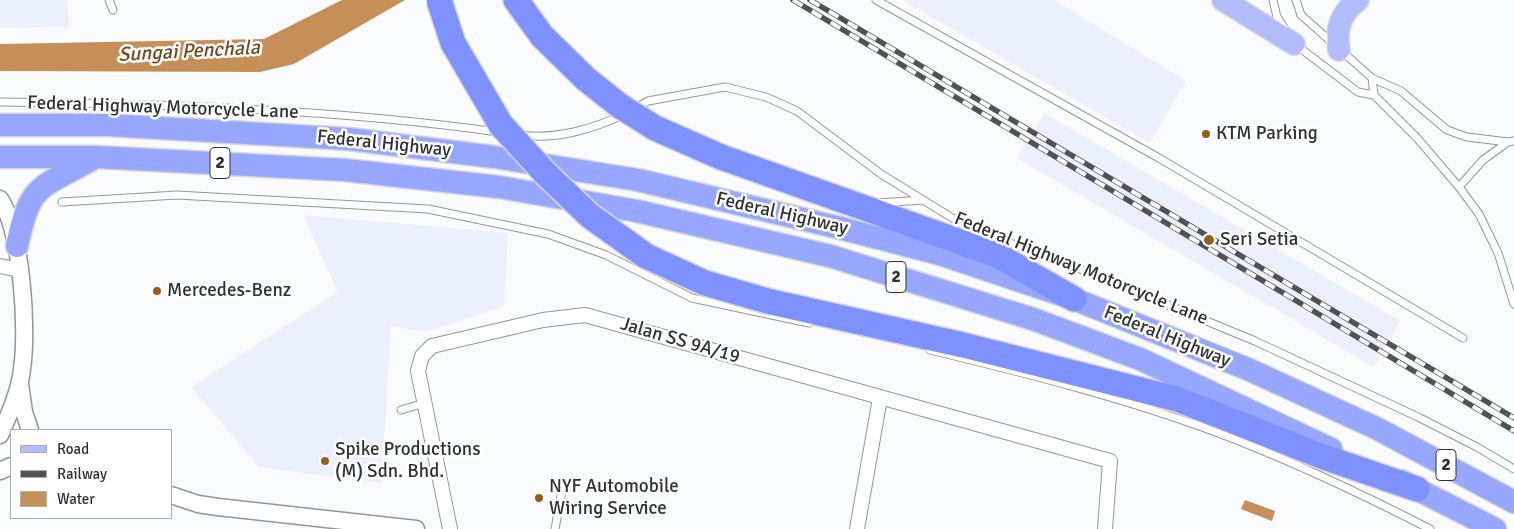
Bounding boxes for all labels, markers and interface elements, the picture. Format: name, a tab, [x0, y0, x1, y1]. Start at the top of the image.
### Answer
water label: Sungai Penchala	[118, 36, 260, 68]
street label: Federal Highway Motorcycle Lane	[27, 92, 299, 124]
place label: KTM Parking	[1216, 123, 1318, 145]
street label: Federal Highway	[316, 126, 452, 162]
marker: KTM Parking	[1200, 128, 1212, 140]
road number: 2	[210, 148, 230, 178]
street label: Federal Highway	[714, 188, 850, 240]
street label: Federal Highway Motorcycle Lane	[951, 208, 1211, 330]
place label: Seri Setia	[1220, 229, 1298, 251]
marker: Seri Setia	[1202, 233, 1216, 247]
road number: 2	[886, 262, 906, 292]
place label: Mercedes-Benz	[167, 280, 291, 302]
marker: Mercedes-Benz	[151, 285, 163, 297]
street label: Federal Highway	[1100, 301, 1234, 373]
street label: Jalan SS 9A/19	[618, 313, 742, 369]
legend	[10, 429, 172, 519]
place label: Spike Productions (M) Sdn. Bhd.	[335, 439, 480, 483]
text: Road	[57, 440, 89, 458]
road number: 2	[1436, 450, 1456, 480]
marker: Spike Productions (M) Sdn. Bhd.	[319, 455, 331, 467]
text: Railway	[57, 465, 107, 483]
place label: NYF Automobile Wiring Service	[549, 476, 679, 520]
text: Water	[57, 490, 95, 508]
marker: NYF Automobile Wiring Service	[533, 492, 545, 504]

